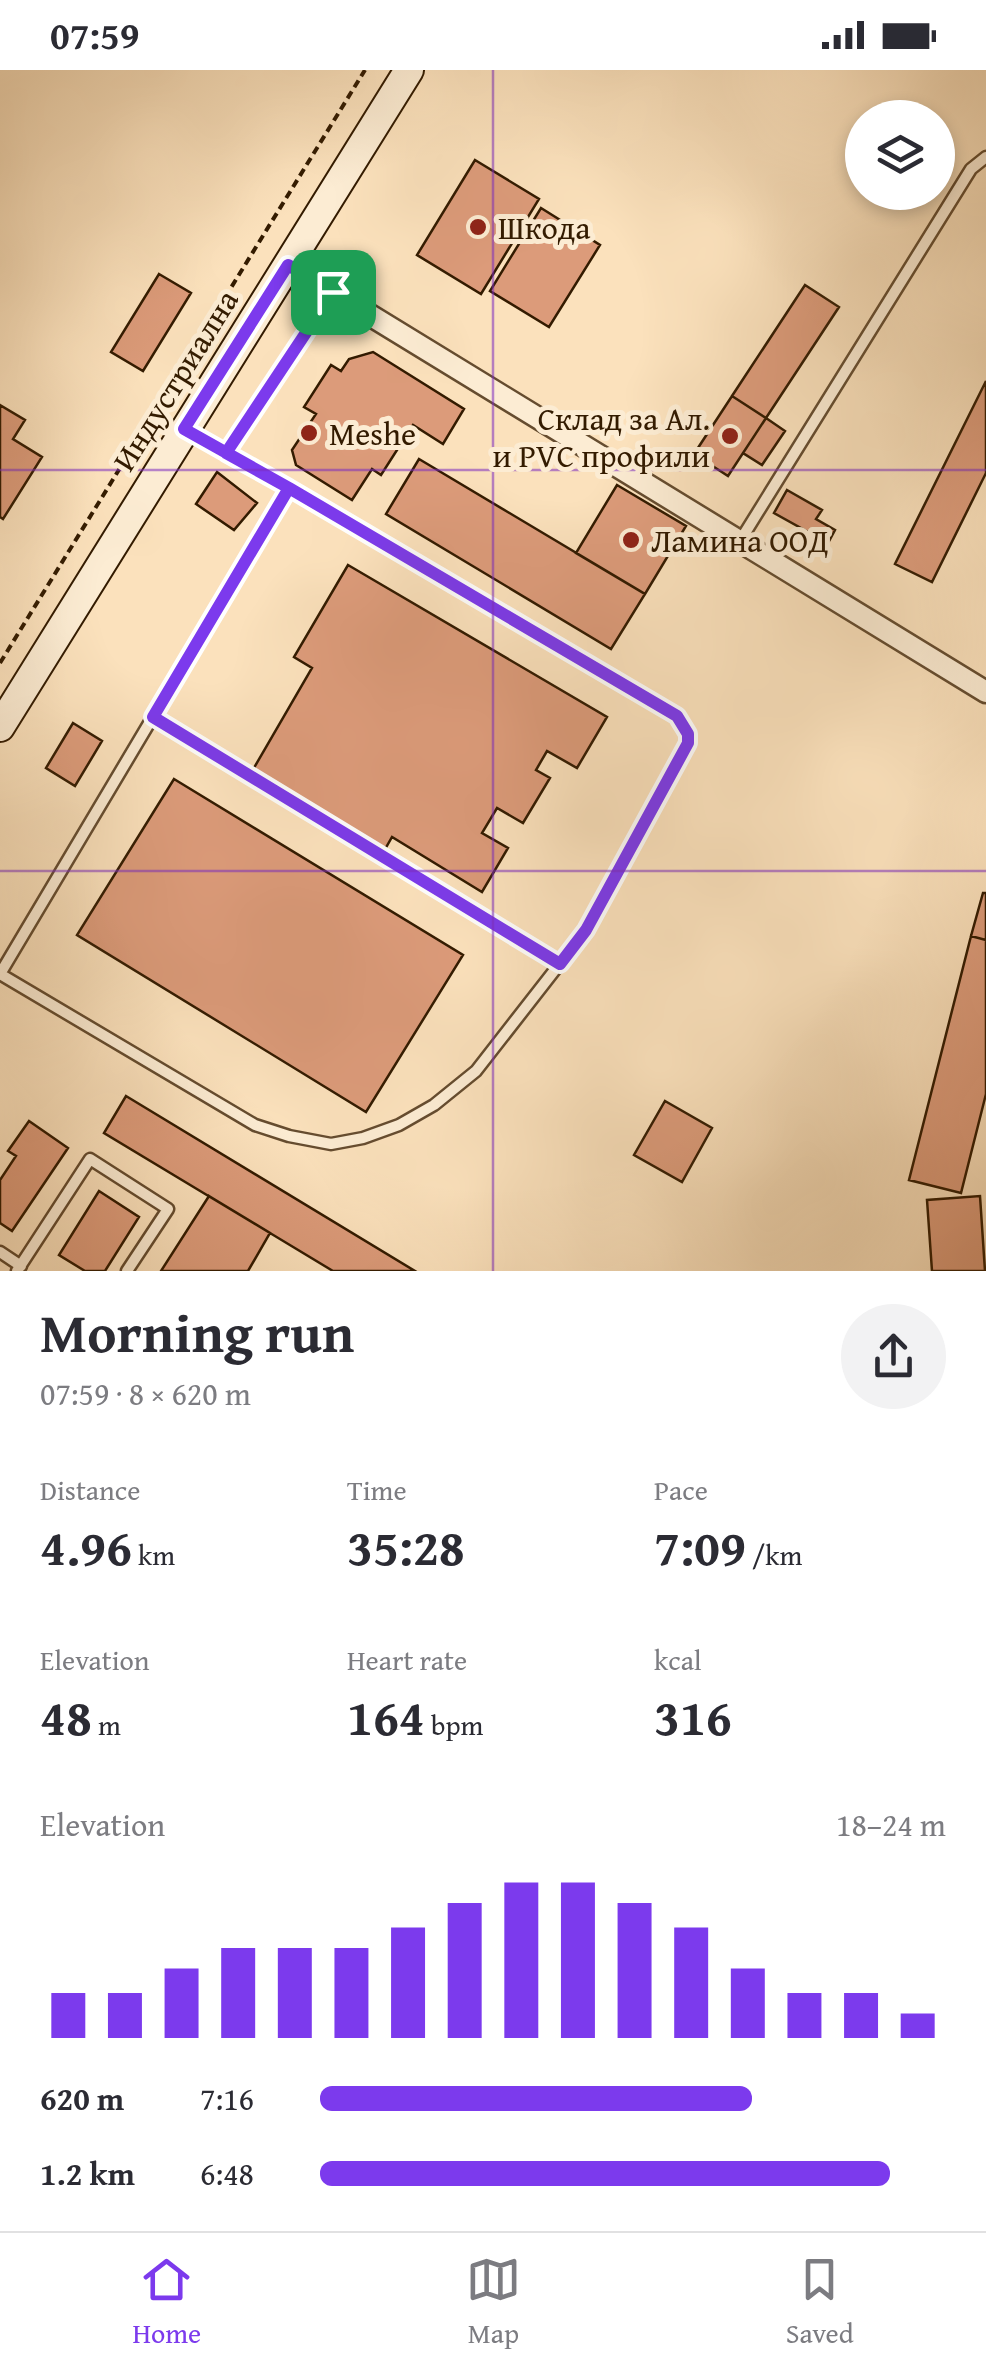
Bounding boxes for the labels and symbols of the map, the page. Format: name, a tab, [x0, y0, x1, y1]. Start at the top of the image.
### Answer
place label: Шкода	[498, 204, 591, 251]
marker: Шкода	[467, 216, 489, 238]
pin	[291, 250, 376, 335]
street label: Индустриална	[100, 279, 250, 480]
place label: Склад за Ал. и PVC профили	[493, 395, 710, 479]
place label: Meshe	[329, 410, 416, 457]
marker: Meshe	[298, 422, 320, 444]
marker: Склад за Ал. и PVC профили	[719, 425, 741, 447]
place label: Ламина ООД	[651, 517, 829, 564]
marker: Ламина ООД	[620, 529, 642, 551]

